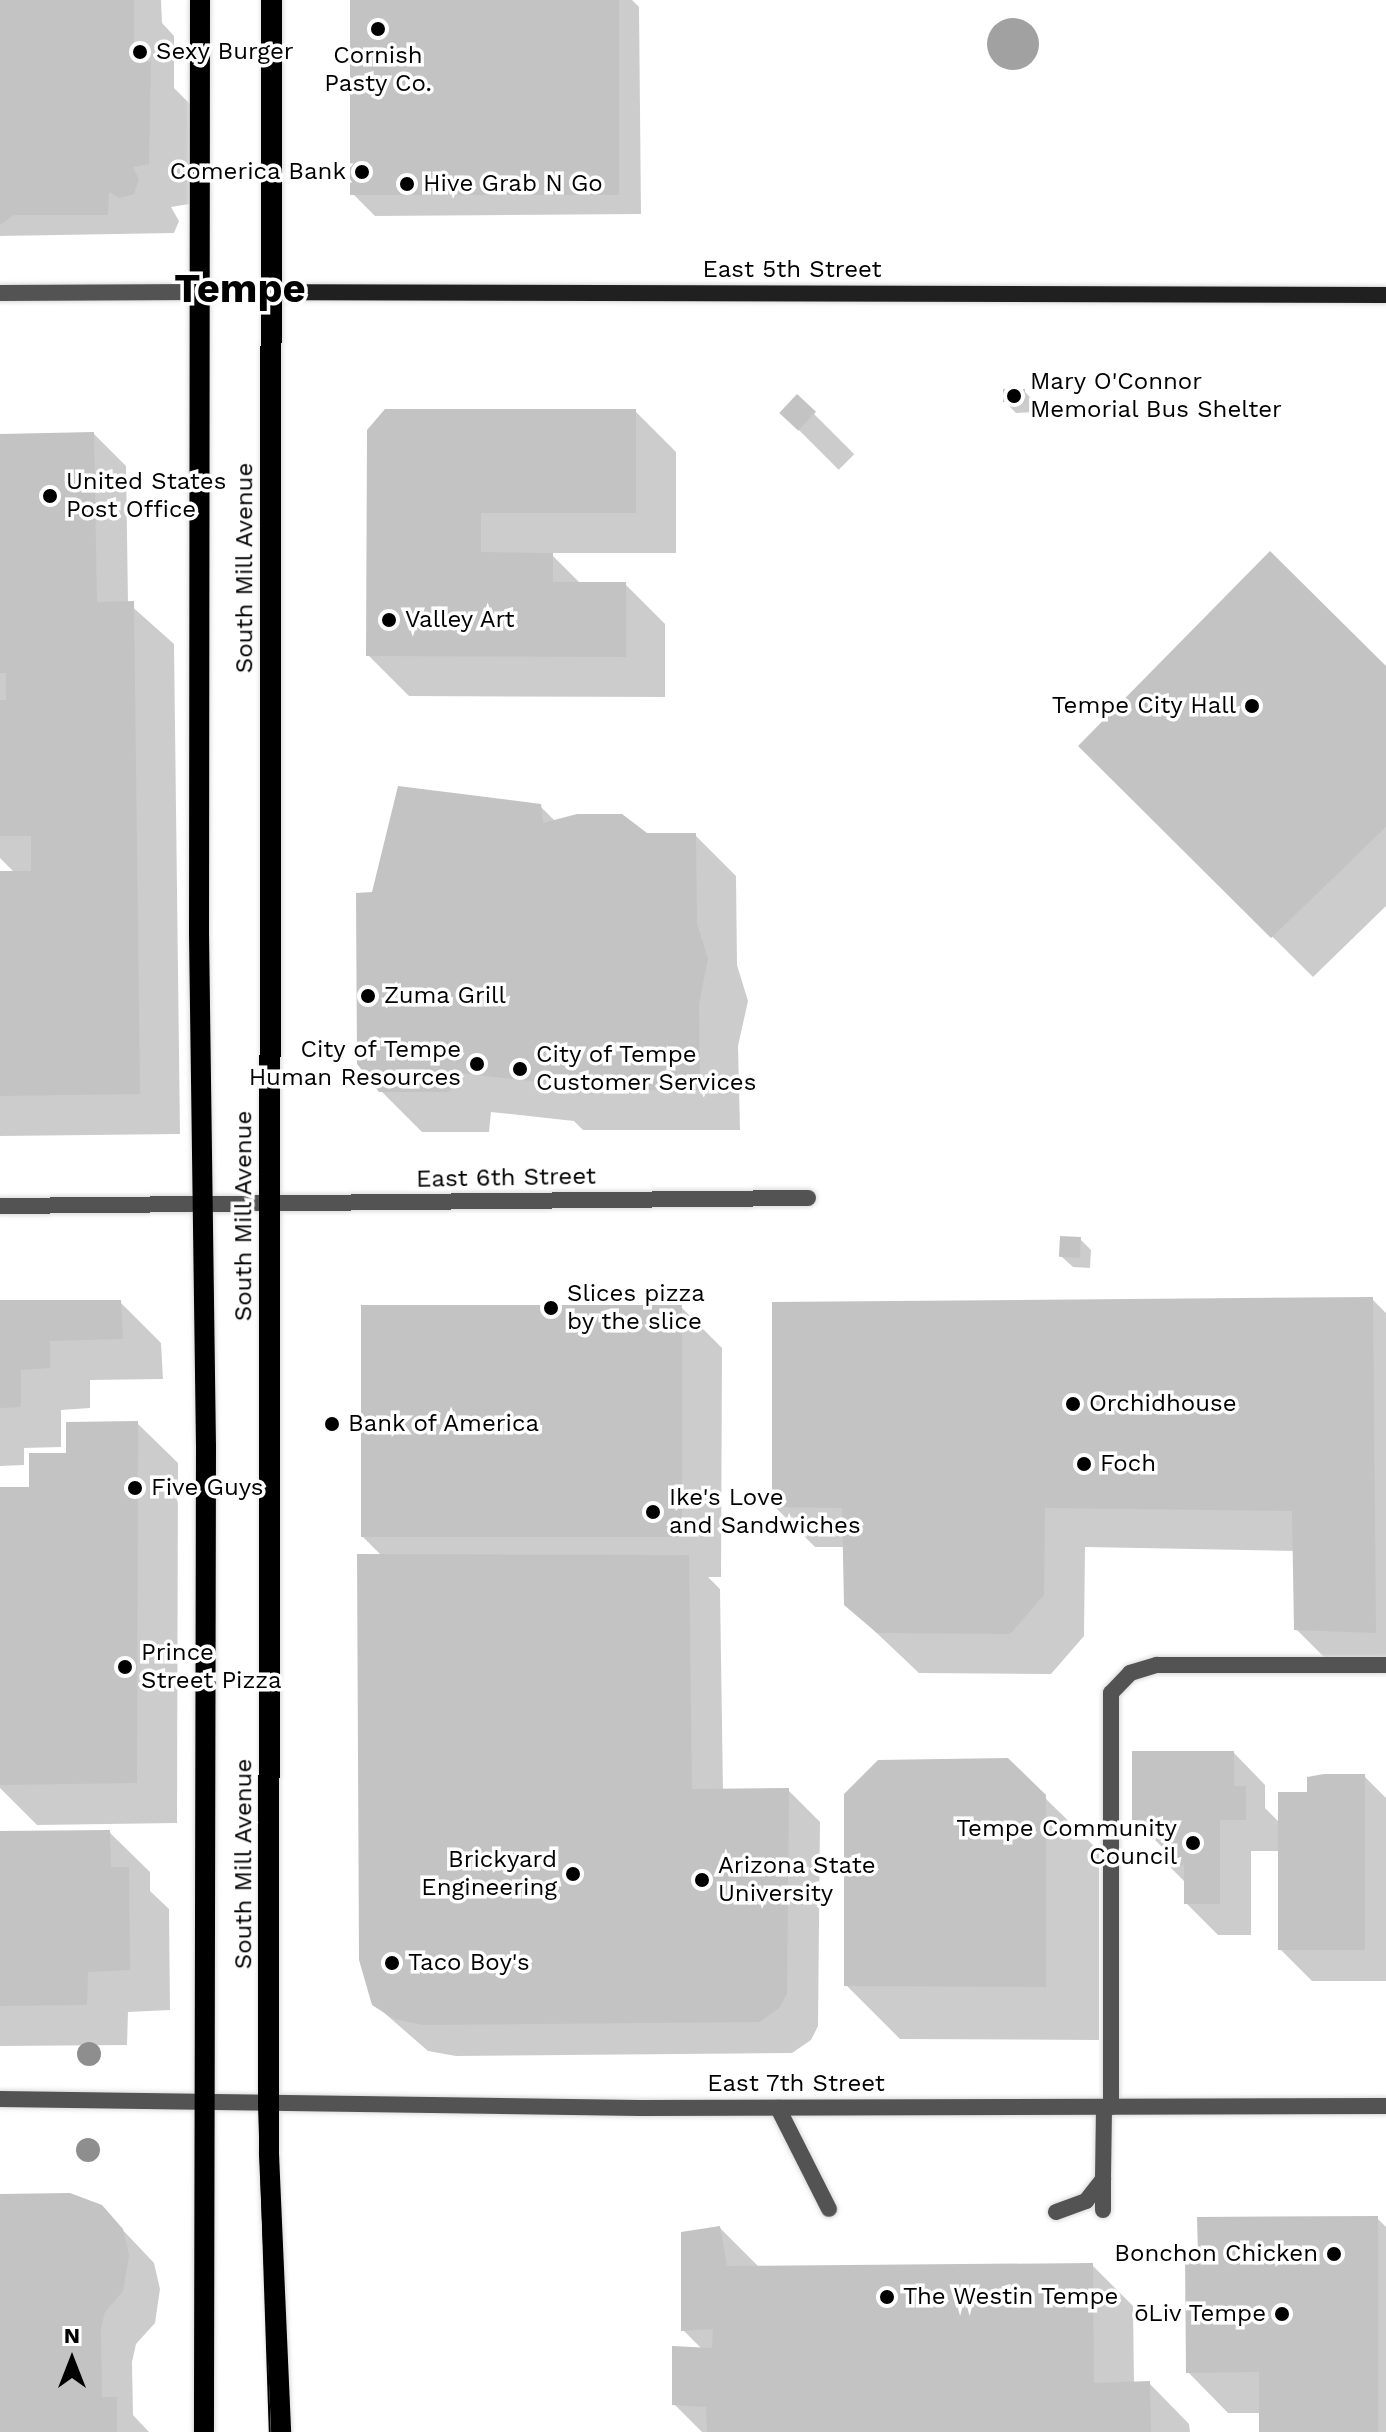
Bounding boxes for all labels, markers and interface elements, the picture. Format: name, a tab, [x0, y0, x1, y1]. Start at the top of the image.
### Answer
marker: Cornish Pasty Co.	[369, 20, 387, 38]
place label: Sexy Burger	[156, 38, 294, 66]
place label: Cornish Pasty Co.	[324, 42, 432, 98]
marker: Sexy Burger	[131, 43, 149, 61]
place label: Comerica Bank	[169, 158, 346, 186]
marker: Comerica Bank	[353, 163, 371, 181]
place label: Hive Grab N Go	[423, 170, 603, 198]
marker: Hive Grab N Go	[398, 175, 416, 193]
street label: East 5th Street	[702, 256, 882, 284]
district label: Tempe	[174, 265, 306, 313]
place label: Mary O'Connor Memorial Bus Shelter	[1030, 368, 1283, 424]
marker: Mary O'Connor Memorial Bus Shelter	[1005, 387, 1023, 405]
street label: South Mill Avenue	[231, 462, 259, 674]
place label: United States Post Office	[66, 468, 226, 524]
marker: United States Post Office	[41, 487, 59, 505]
place label: Valley Art	[405, 606, 516, 634]
marker: Valley Art	[380, 611, 398, 629]
place label: Tempe City Hall	[1051, 692, 1236, 720]
marker: Tempe City Hall	[1243, 697, 1261, 715]
place label: Zuma Grill	[384, 982, 506, 1010]
marker: Zuma Grill	[359, 987, 377, 1005]
place label: City of Tempe Human Resources	[249, 1036, 461, 1092]
place label: City of Tempe Customer Services	[536, 1041, 757, 1097]
marker: City of Tempe Human Resources	[468, 1055, 486, 1073]
marker: City of Tempe Customer Services	[511, 1060, 529, 1078]
street label: South Mill Avenue	[230, 1110, 258, 1322]
street label: East 6th Street	[416, 1162, 596, 1194]
place label: Slices pizza by the slice	[567, 1280, 705, 1336]
marker: Slices pizza by the slice	[542, 1299, 560, 1317]
place label: Orchidhouse	[1089, 1390, 1237, 1418]
marker: Orchidhouse	[1064, 1395, 1082, 1413]
place label: Bank of America	[348, 1410, 541, 1438]
marker: Bank of America	[323, 1415, 341, 1433]
place label: Foch	[1100, 1450, 1156, 1478]
marker: Foch	[1075, 1455, 1093, 1473]
place label: Five Guys	[151, 1474, 263, 1502]
marker: Five Guys	[126, 1479, 144, 1497]
place label: Ike's Love and Sandwiches	[669, 1484, 861, 1540]
marker: Ike's Love and Sandwiches	[644, 1503, 662, 1521]
place label: Prince Street Pizza	[141, 1639, 282, 1695]
marker: Prince Street Pizza	[116, 1658, 134, 1676]
street label: South Mill Avenue	[230, 1758, 258, 1970]
place label: Tempe Community Council	[956, 1815, 1177, 1871]
marker: Tempe Community Council	[1184, 1834, 1202, 1852]
place label: Brickyard Engineering	[421, 1846, 557, 1902]
place label: Arizona State University	[718, 1852, 876, 1908]
marker: Brickyard Engineering	[564, 1865, 582, 1883]
marker: Arizona State University	[693, 1871, 711, 1889]
place label: Taco Boy's	[408, 1949, 530, 1977]
marker: Taco Boy's	[383, 1954, 401, 1972]
street label: East 7th Street	[707, 2070, 885, 2098]
place label: Bonchon Chicken	[1114, 2240, 1318, 2268]
marker: Bonchon Chicken	[1325, 2245, 1343, 2263]
place label: The Westin Tempe	[903, 2283, 1120, 2311]
marker: The Westin Tempe	[878, 2288, 896, 2306]
place label: ōLiv Tempe	[1133, 2300, 1266, 2328]
marker: ōLiv Tempe	[1273, 2305, 1291, 2323]
north arrow	[32, 2320, 112, 2400]
text: N	[64, 2323, 80, 2348]

